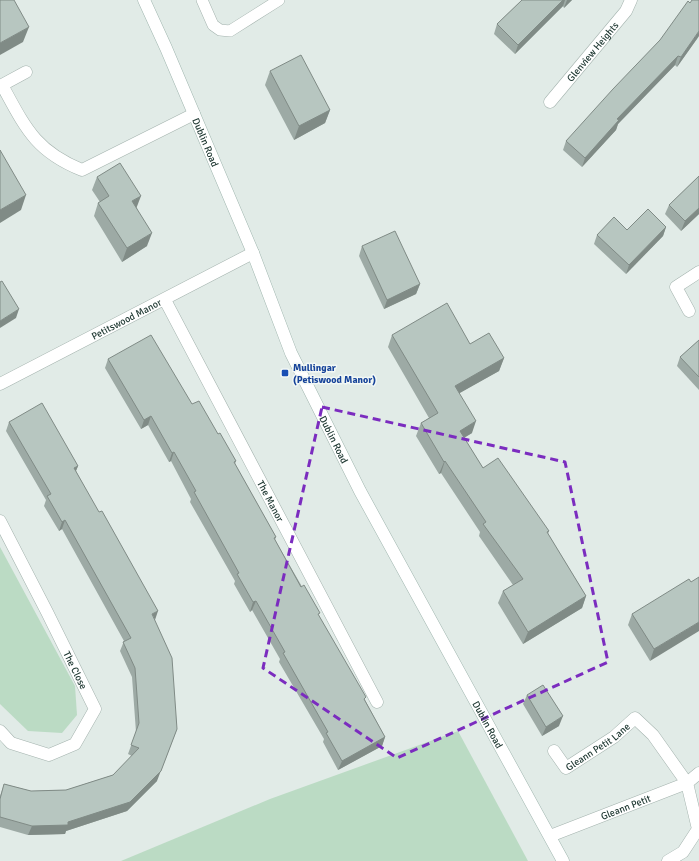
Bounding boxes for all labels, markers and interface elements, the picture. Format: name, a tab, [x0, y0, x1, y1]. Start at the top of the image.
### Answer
street label: Glenview Heights	[565, 19, 622, 84]
street label: Dublin Road	[189, 116, 221, 169]
street label: Petitswood Manor	[90, 296, 164, 343]
place label: Mullingar (Petiswood Manor)	[293, 362, 376, 386]
marker: Mullingar (Petiswood Manor)	[280, 368, 290, 378]
street label: Dublin Road	[316, 414, 350, 466]
street label: The Manor	[254, 479, 286, 524]
street label: The Close	[60, 649, 89, 691]
street label: Dublin Road	[469, 699, 505, 751]
street label: Gleann Petit Lane	[564, 721, 633, 774]
street label: Gleann Petit	[599, 792, 653, 823]

